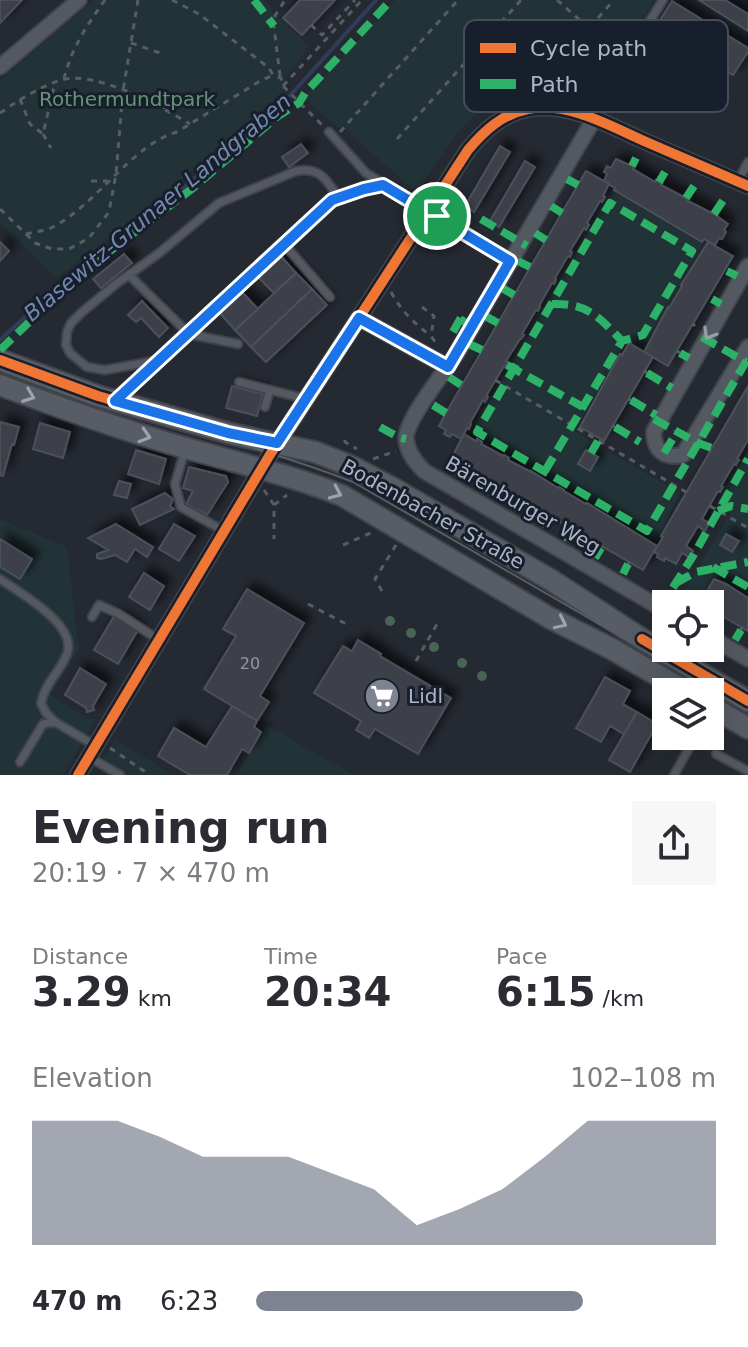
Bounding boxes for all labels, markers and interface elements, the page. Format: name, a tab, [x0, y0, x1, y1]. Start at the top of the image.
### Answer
legend	[464, 20, 728, 112]
text: Cycle path	[530, 36, 647, 61]
text: Path	[530, 72, 578, 97]
park label: Rothermundtpark	[39, 87, 215, 111]
water label: Blasewitz‐Grunaer Landgraben	[19, 88, 296, 326]
pin	[403, 182, 471, 250]
icon: arrive	[415, 194, 459, 238]
one-way arrow	[703, 325, 719, 340]
one-way arrow	[21, 386, 35, 403]
one-way arrow	[138, 427, 152, 443]
street label: Bärenburger Weg	[441, 451, 605, 559]
street label: Bodenbacher Straße	[338, 454, 528, 574]
one-way arrow	[327, 484, 342, 500]
map controls	[652, 590, 724, 750]
button: locate	[652, 590, 724, 662]
one-way arrow	[552, 613, 567, 629]
house number: 20	[240, 654, 260, 673]
supermarket icon: Lidl	[363, 677, 401, 715]
button: layers	[652, 678, 724, 750]
place label: Lidl	[408, 684, 443, 708]
button: share	[632, 801, 716, 885]
text: Evening run	[32, 802, 329, 853]
text: 20:19 · 7 × 470 m	[32, 858, 270, 888]
text: Distance	[32, 944, 128, 969]
text: Time	[264, 944, 318, 969]
text: Pace	[496, 944, 547, 969]
text: 3.29	[32, 969, 131, 1015]
text: 20:34	[264, 969, 391, 1015]
text: 6:15	[496, 969, 596, 1015]
text: km	[131, 986, 172, 1011]
text: /km	[596, 986, 644, 1011]
text: Elevation	[32, 1063, 153, 1093]
text: 102–108 m	[570, 1063, 716, 1093]
text: 470 m	[32, 1286, 122, 1316]
text: 6:23	[160, 1286, 218, 1316]

